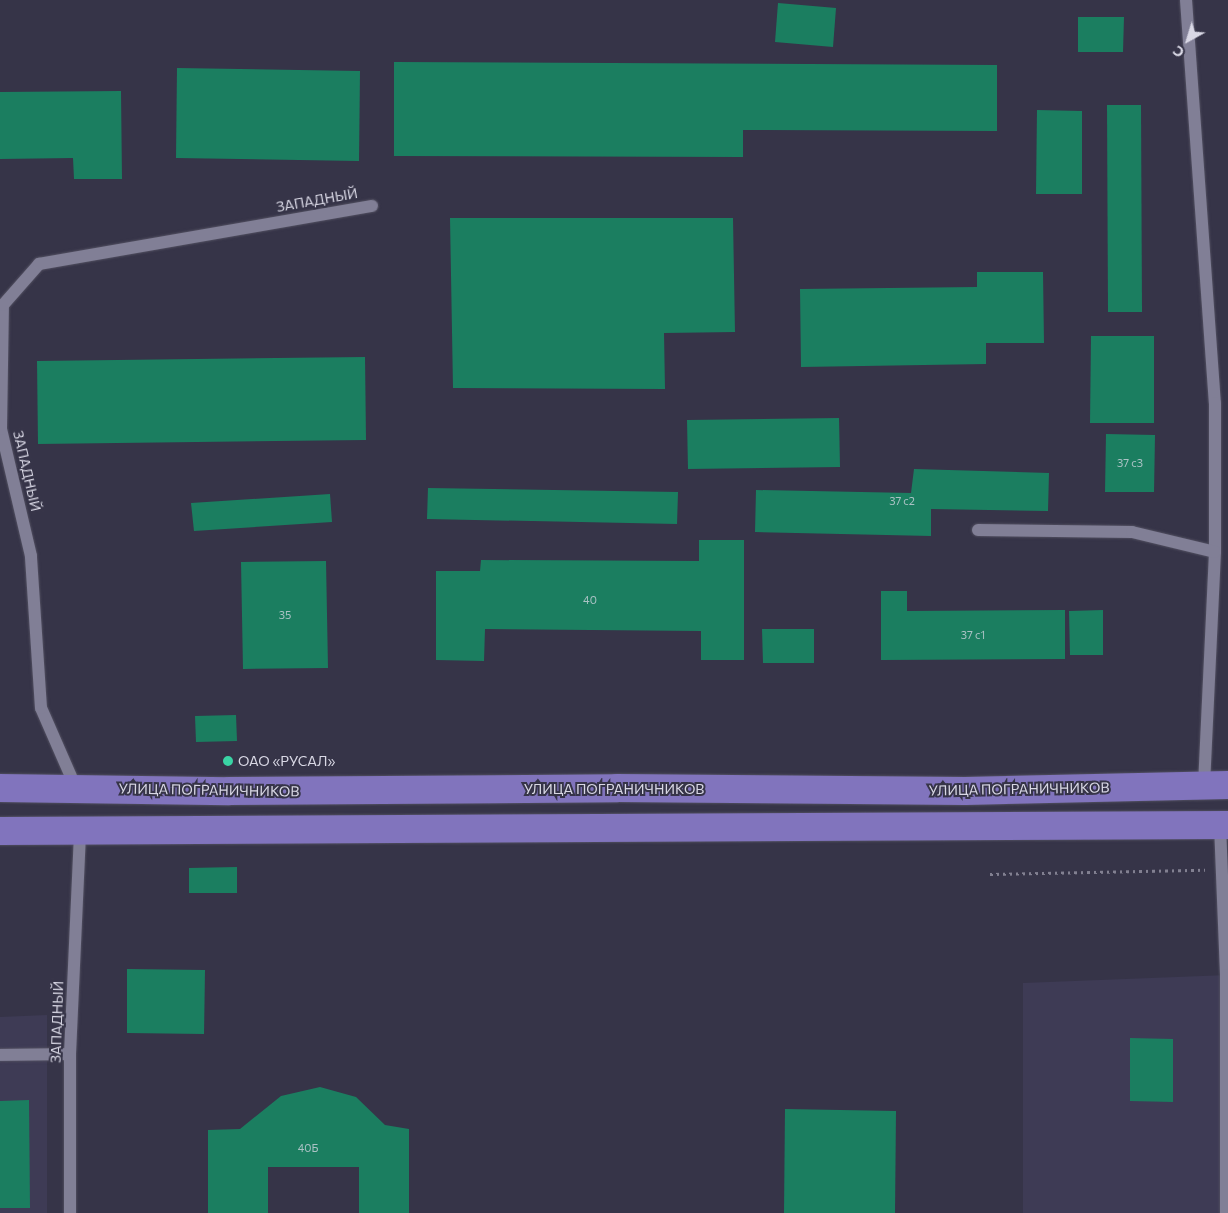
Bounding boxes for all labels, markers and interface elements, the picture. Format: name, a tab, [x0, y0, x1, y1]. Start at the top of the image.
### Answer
north arrow	[1163, 15, 1213, 65]
text: С	[1169, 42, 1187, 62]
street label: ЗАПАДНЫЙ	[275, 185, 359, 215]
street label: ЗАПАДНЫЙ	[10, 429, 44, 513]
house number: 37 с3	[1117, 456, 1143, 470]
house number: 37 с2	[889, 494, 915, 508]
house number: 40	[583, 593, 597, 607]
house number: 35	[279, 608, 291, 622]
house number: 37 с1	[961, 628, 985, 642]
place label: ОАО «РУСАЛ»	[238, 753, 336, 769]
marker: ОАО «РУСАЛ»	[222, 755, 234, 767]
street label: УЛИЦА ПОГРАНИЧНИКОВ	[928, 779, 1110, 799]
street label: УЛИЦА ПОГРАНИЧНИКОВ	[118, 780, 300, 800]
street label: УЛИЦА ПОГРАНИЧНИКОВ	[524, 781, 704, 797]
street label: ЗАПАДНЫЙ	[47, 981, 67, 1063]
house number: 40Б	[298, 1141, 318, 1155]

